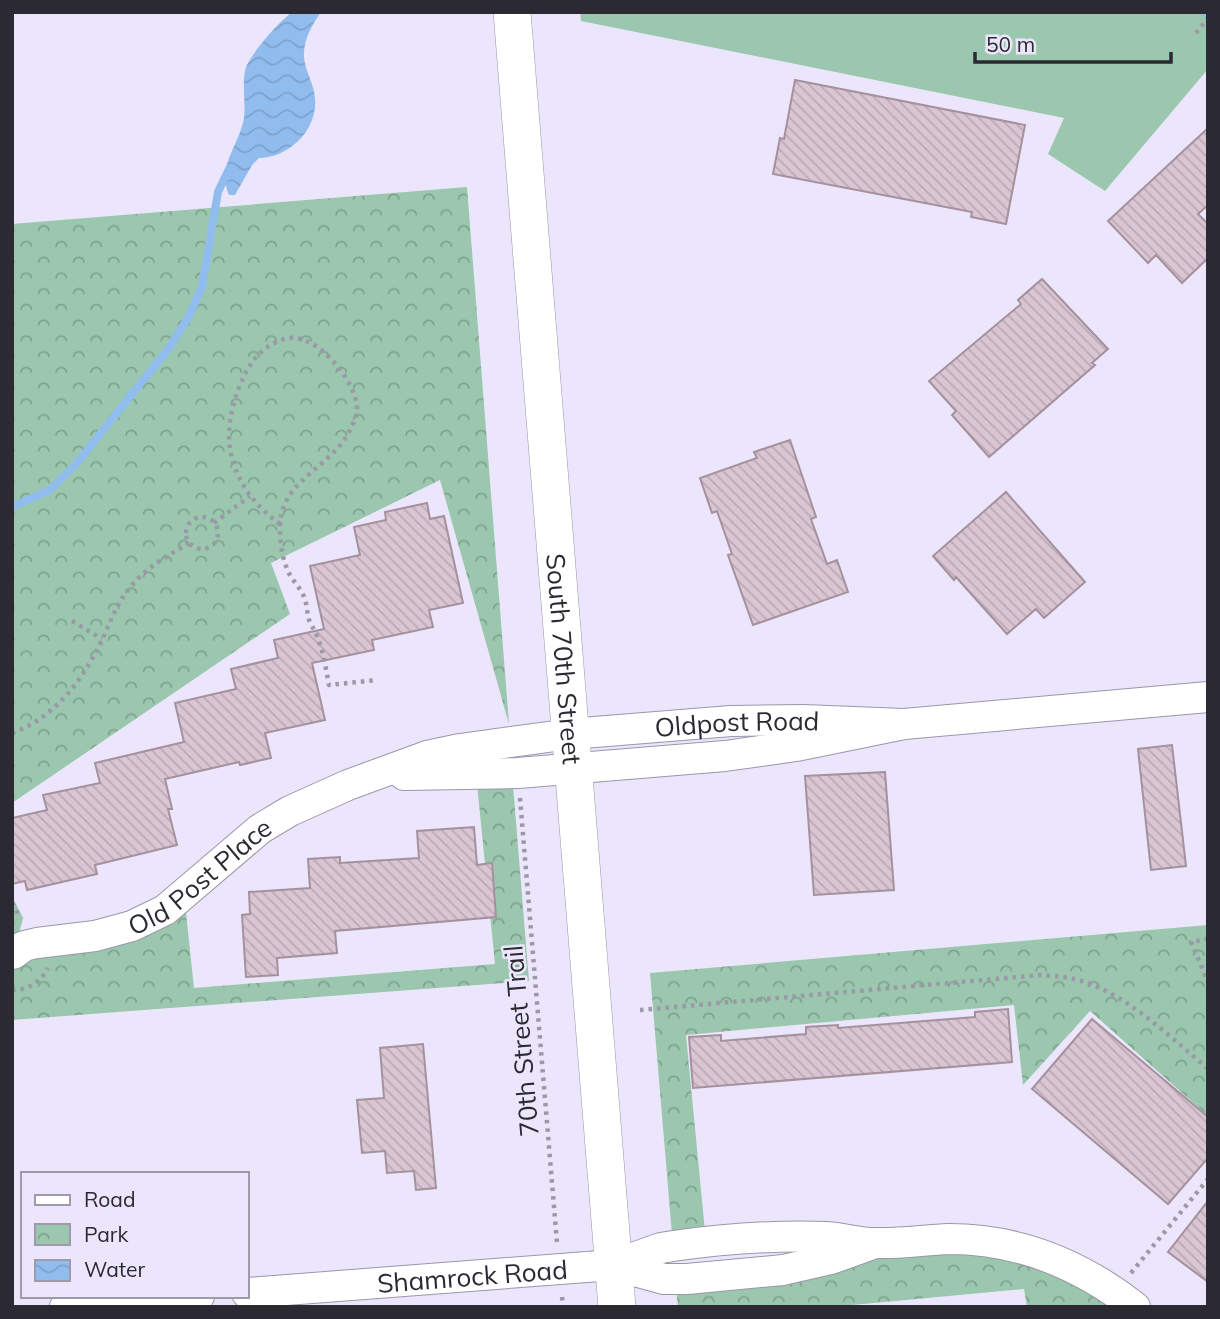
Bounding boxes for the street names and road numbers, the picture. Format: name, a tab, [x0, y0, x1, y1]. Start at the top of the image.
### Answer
street label: South 70th Street	[539, 552, 589, 766]
street label: Oldpost Road	[653, 703, 820, 744]
street label: Old Post Place	[122, 810, 277, 942]
street label: 70th Street Trail	[496, 944, 546, 1138]
street label: Shamrock Road	[376, 1252, 569, 1299]

